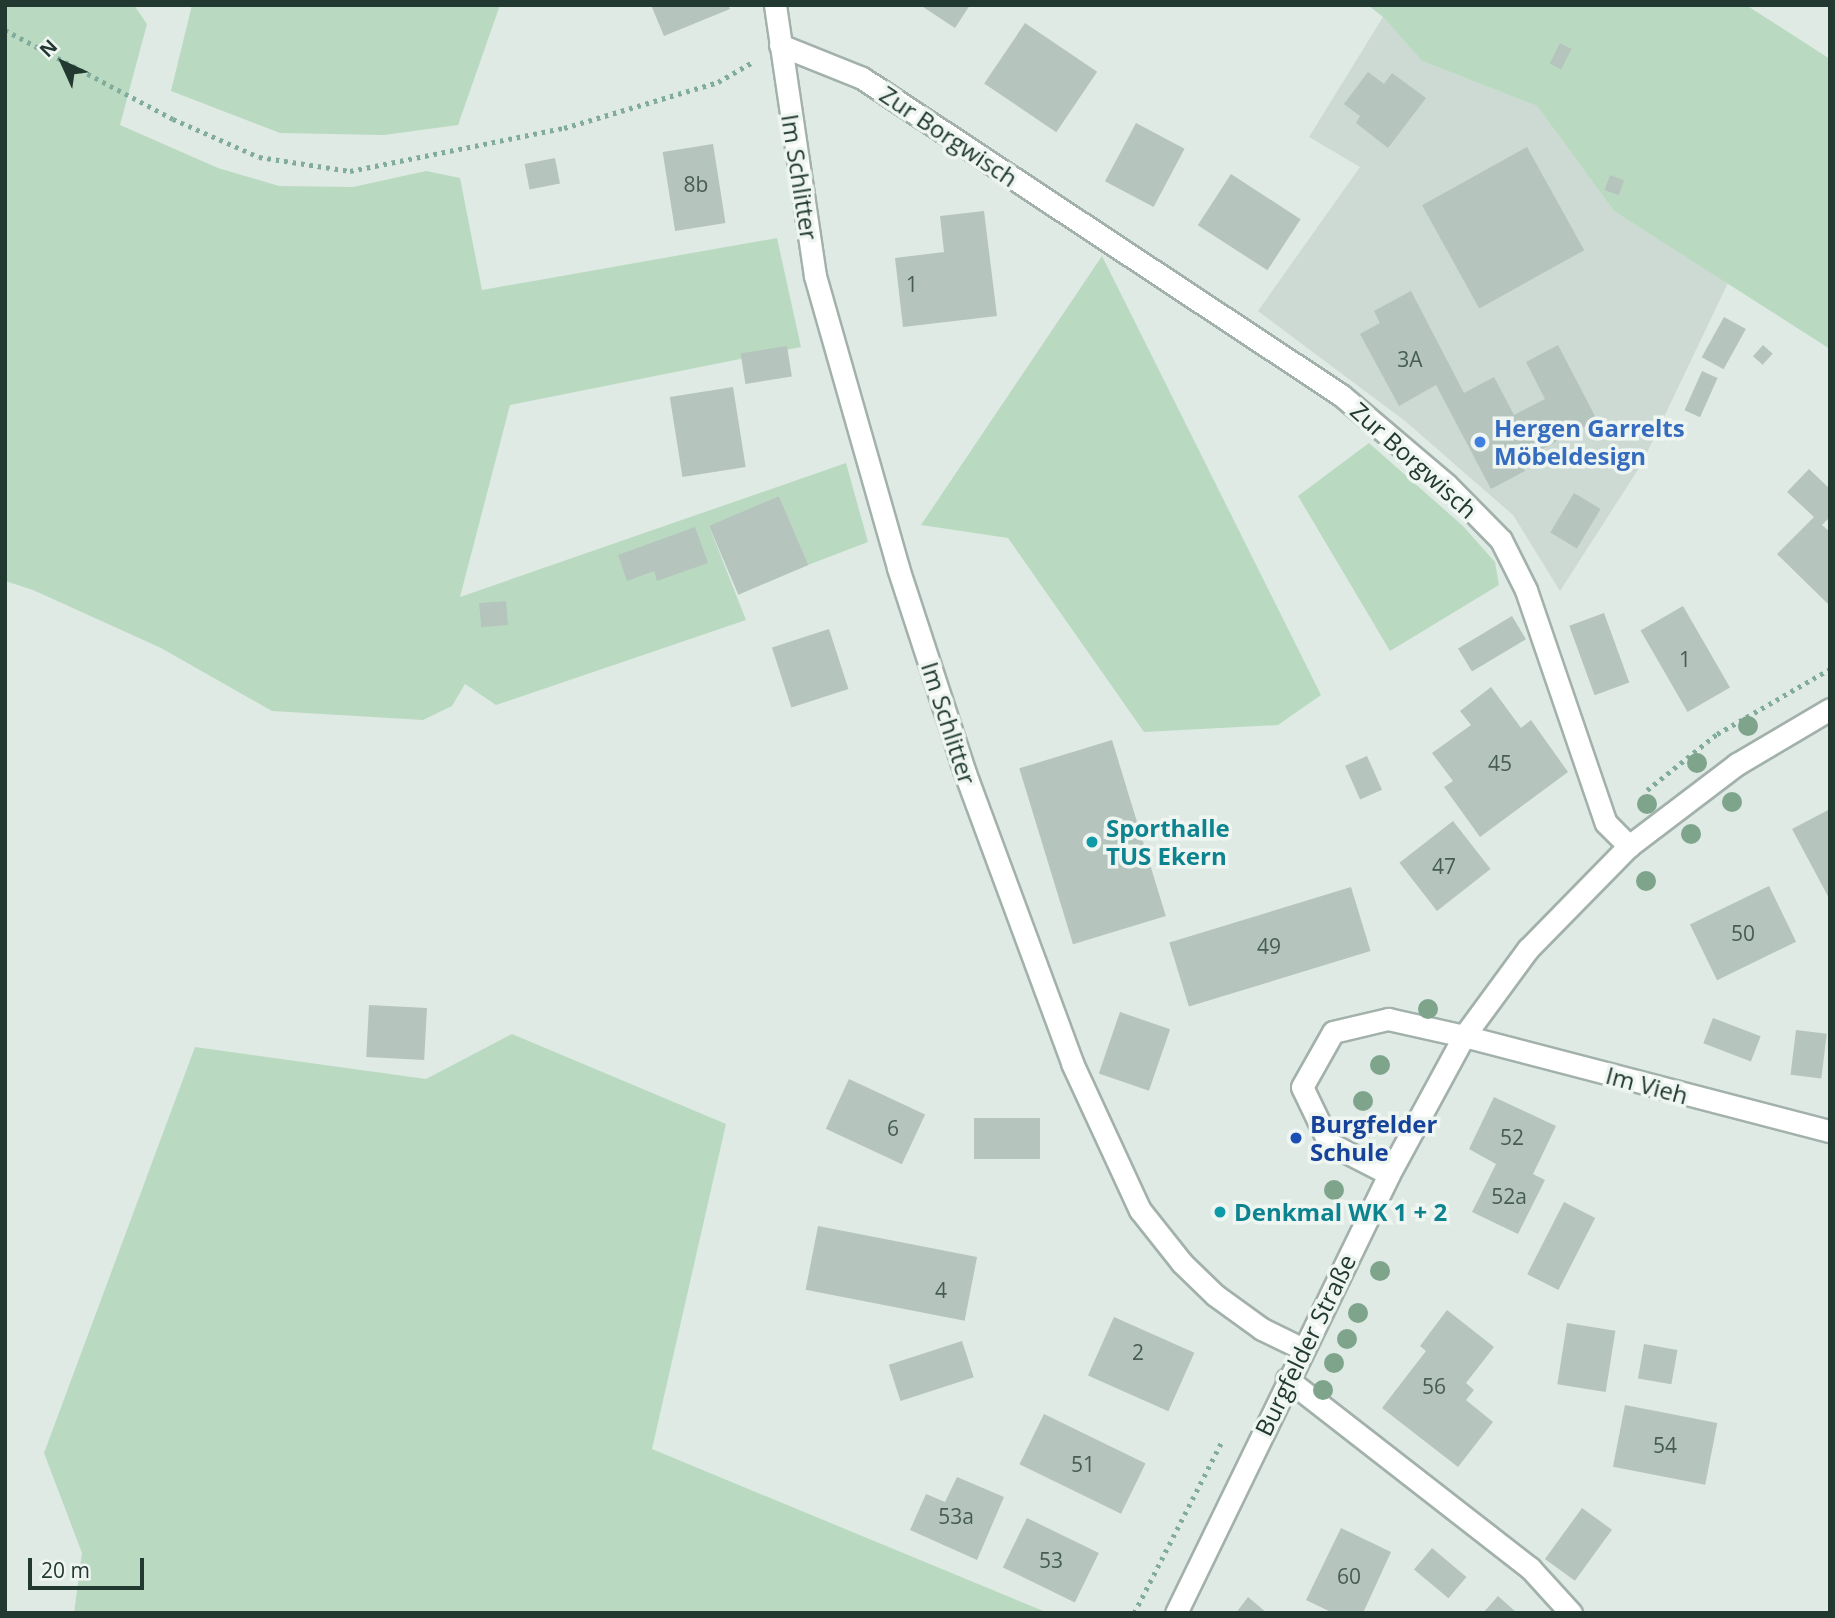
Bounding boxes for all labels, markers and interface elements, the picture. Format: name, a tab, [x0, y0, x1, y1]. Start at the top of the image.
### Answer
north arrow	[28, 28, 98, 98]
text: N	[33, 34, 63, 63]
street label: Zur Borgwisch	[875, 79, 1023, 193]
street label: Im Schlitter	[776, 112, 824, 242]
house number: 8b	[684, 171, 708, 197]
house number: 1	[906, 271, 918, 297]
house number: 3A	[1397, 346, 1423, 372]
street label: Zur Borgwisch	[1345, 396, 1483, 524]
place label: Hergen Garrelts Möbeldesign	[1494, 414, 1685, 470]
marker: Hergen Garrelts Möbeldesign	[1472, 434, 1488, 450]
house number: 1	[1679, 646, 1691, 672]
street label: Im Schlitter	[916, 658, 982, 788]
house number: 45	[1488, 750, 1512, 776]
place label: Sporthalle TUS Ekern	[1106, 814, 1230, 870]
marker: Sporthalle TUS Ekern	[1084, 834, 1100, 850]
house number: 47	[1432, 853, 1456, 879]
house number: 50	[1731, 920, 1755, 946]
house number: 49	[1257, 933, 1281, 959]
street label: Im Vieh	[1603, 1060, 1691, 1110]
place label: Burgfelder Schule	[1310, 1110, 1437, 1166]
house number: 6	[887, 1115, 899, 1141]
house number: 52	[1500, 1124, 1524, 1150]
marker: Burgfelder Schule	[1288, 1130, 1304, 1146]
house number: 52a	[1491, 1183, 1527, 1209]
place label: Denkmal WK 1 + 2	[1234, 1198, 1447, 1226]
marker: Denkmal WK 1 + 2	[1212, 1204, 1228, 1220]
street label: Burgfelder Straße	[1249, 1250, 1361, 1440]
house number: 4	[935, 1277, 947, 1303]
house number: 2	[1132, 1339, 1144, 1365]
house number: 56	[1422, 1373, 1446, 1399]
house number: 54	[1653, 1432, 1677, 1458]
house number: 51	[1071, 1451, 1095, 1477]
house number: 53a	[938, 1503, 974, 1529]
scale bar	[32, 1544, 147, 1588]
house number: 53	[1039, 1547, 1063, 1573]
text: 20 m	[41, 1556, 90, 1584]
house number: 60	[1337, 1563, 1361, 1589]

